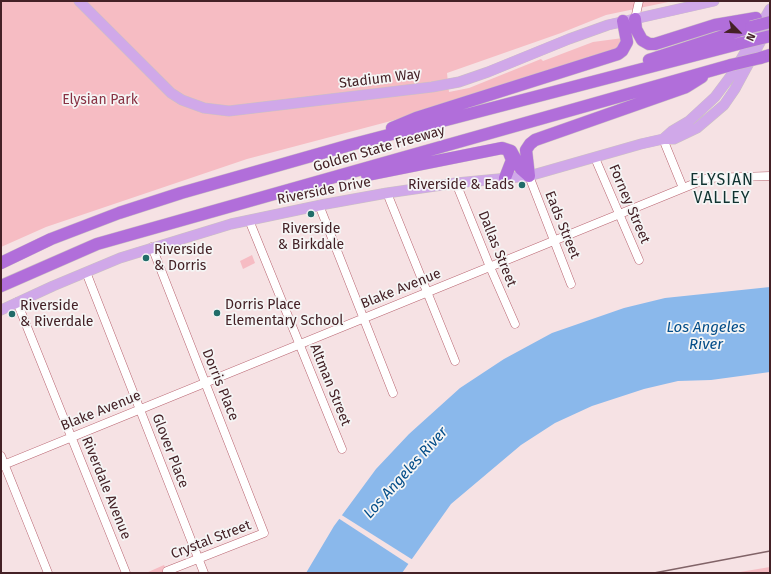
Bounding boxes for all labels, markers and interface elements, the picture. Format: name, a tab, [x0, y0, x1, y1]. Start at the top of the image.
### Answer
north arrow	[719, 12, 759, 52]
text: N	[743, 31, 758, 43]
street label: Stadium Way	[338, 66, 422, 92]
park label: Elysian Park	[62, 92, 138, 108]
street label: Golden State Freeway	[311, 122, 447, 176]
street label: Forney Street	[605, 162, 653, 246]
district label: ELYSIAN VALLEY	[690, 171, 754, 209]
street label: Riverside Drive	[276, 174, 372, 208]
place label: Riverside & Eads	[408, 177, 514, 193]
marker: Riverside & Eads	[517, 180, 527, 190]
street label: Eads Street	[541, 189, 583, 261]
marker: Riverside & Birkdale	[306, 209, 316, 219]
street label: Dallas Street	[474, 209, 520, 289]
place label: Riverside & Birkdale	[278, 221, 344, 254]
place label: Riverside & Dorris	[154, 242, 213, 274]
marker: Riverside & Dorris	[141, 253, 151, 263]
street label: Blake Avenue	[358, 265, 444, 313]
place label: Dorris Place Elementary School	[225, 297, 343, 330]
place label: Riverside & Riverdale	[20, 298, 93, 330]
marker: Dorris Place Elementary School	[212, 308, 222, 318]
marker: Riverside & Riverdale	[7, 309, 17, 319]
water label: Los Angeles River	[666, 319, 746, 354]
street label: Altman Street	[306, 342, 354, 428]
street label: Dorris Place	[198, 347, 242, 423]
street label: Blake Avenue	[58, 387, 144, 435]
street label: Glover Place	[148, 411, 192, 491]
water label: Los Angeles River	[360, 424, 452, 522]
street label: Riverdale Avenue	[78, 434, 134, 542]
street label: Crystal Street	[169, 517, 253, 563]

